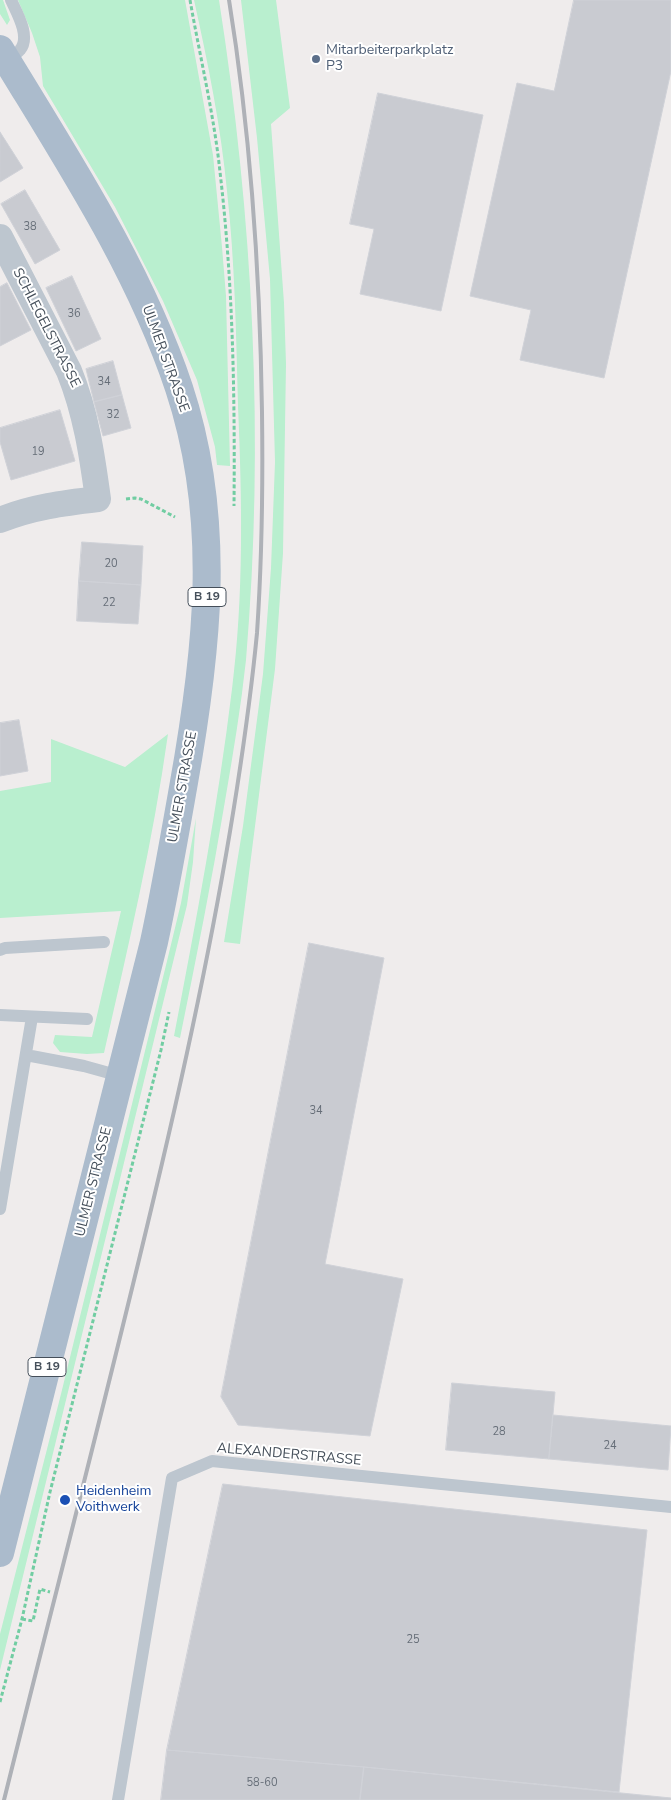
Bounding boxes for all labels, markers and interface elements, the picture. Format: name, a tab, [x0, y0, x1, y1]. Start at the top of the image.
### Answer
place label: Mitarbeiterparkplatz P3	[326, 43, 453, 75]
marker: Mitarbeiterparkplatz P3	[310, 53, 322, 65]
house number: 38	[23, 220, 37, 234]
street label: SCHLEGELSTRASSE	[9, 266, 83, 390]
street label: ULMER STRASSE	[138, 303, 192, 415]
house number: 36	[67, 307, 81, 321]
house number: 34	[97, 375, 111, 389]
house number: 32	[106, 408, 120, 422]
house number: 19	[31, 445, 45, 459]
house number: 20	[104, 557, 118, 571]
road number: B 19	[188, 588, 226, 606]
house number: 22	[102, 596, 116, 610]
street label: ULMER STRASSE	[165, 730, 201, 844]
house number: 34	[309, 1104, 323, 1118]
street label: ULMER STRASSE	[72, 1125, 116, 1239]
road number: B 19	[28, 1358, 66, 1376]
house number: 28	[492, 1425, 506, 1439]
house number: 24	[603, 1439, 617, 1453]
street label: ALEXANDERSTRASSE	[216, 1440, 362, 1470]
place label: Heidenheim Voithwerk	[76, 1484, 152, 1516]
marker: Heidenheim Voithwerk	[58, 1493, 72, 1507]
house number: 25	[406, 1633, 420, 1647]
house number: 58-60	[246, 1776, 278, 1790]

